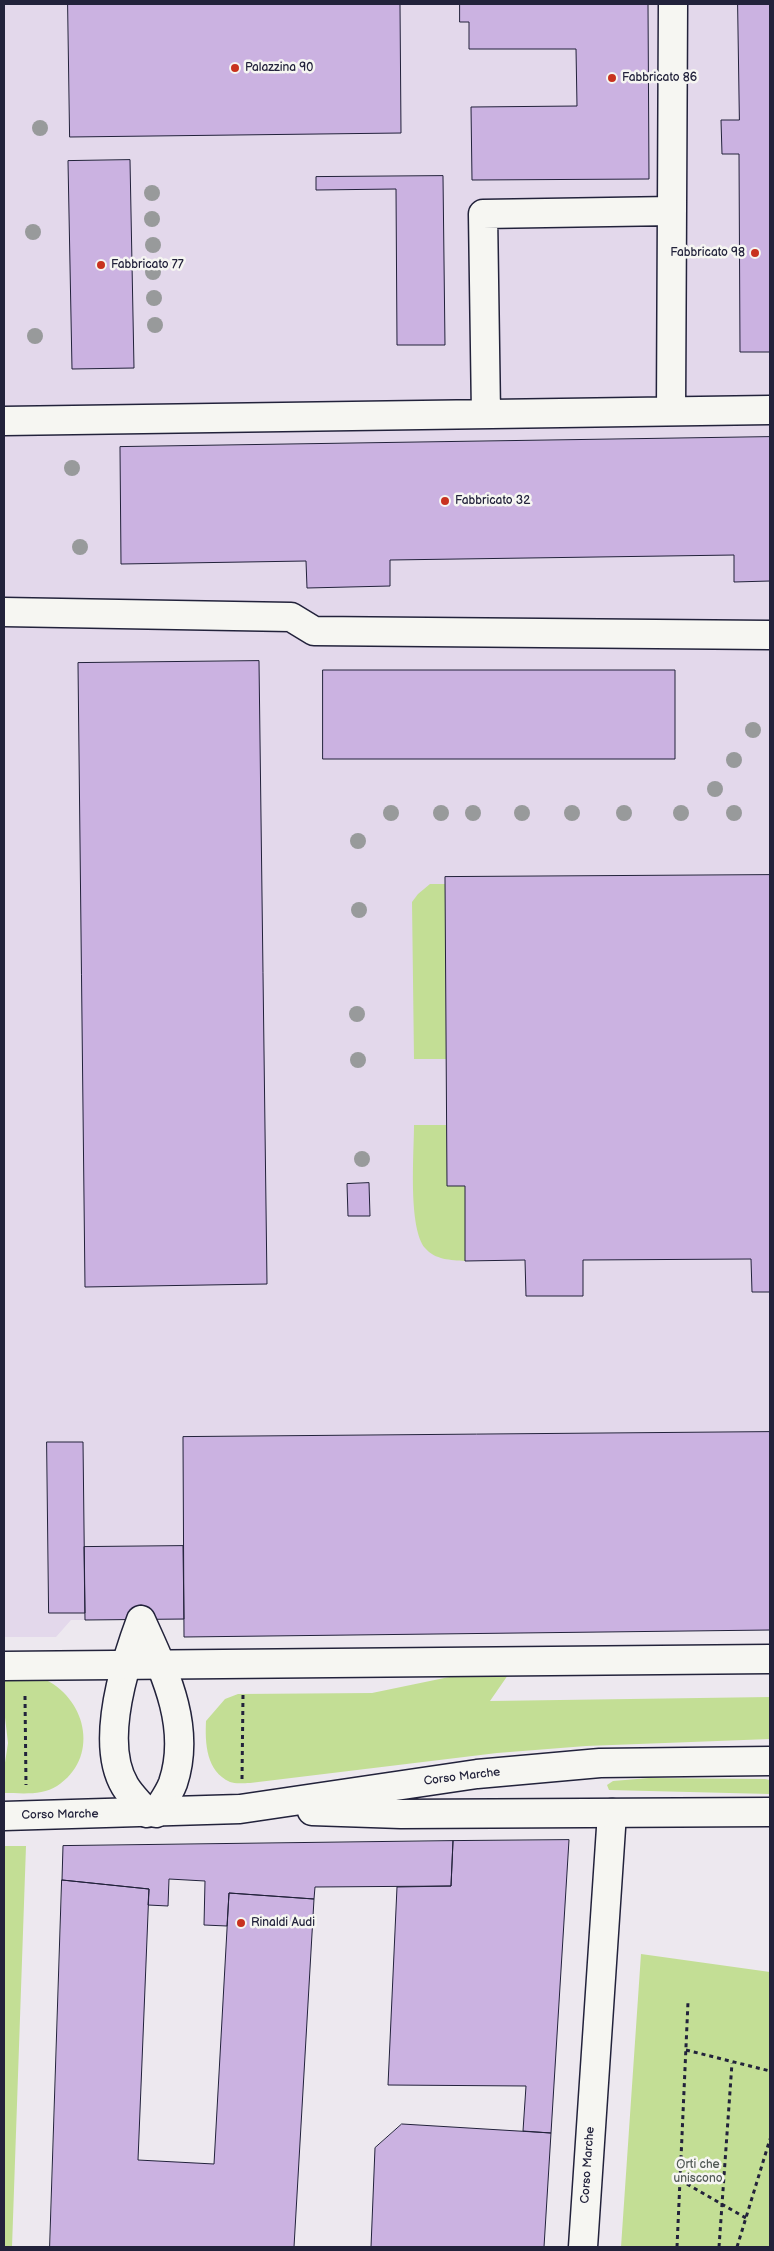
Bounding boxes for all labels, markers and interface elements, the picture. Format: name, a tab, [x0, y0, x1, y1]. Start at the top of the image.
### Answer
place label: Palazzina 90	[245, 61, 313, 75]
marker: Palazzina 90	[229, 62, 241, 74]
place label: Fabbricato 86	[622, 71, 697, 85]
marker: Fabbricato 86	[606, 72, 618, 84]
place label: Fabbricato 98	[670, 246, 745, 260]
marker: Fabbricato 98	[749, 247, 761, 259]
place label: Fabbricato 77	[111, 258, 184, 272]
marker: Fabbricato 77	[95, 259, 107, 271]
place label: Fabbricato 32	[455, 494, 530, 508]
marker: Fabbricato 32	[439, 495, 451, 507]
street label: Corso Marche	[423, 1765, 501, 1789]
street label: Corso Marche	[21, 1807, 99, 1823]
place label: Rinaldi Audi	[251, 1916, 315, 1930]
marker: Rinaldi Audi	[235, 1917, 247, 1929]
street label: Corso Marche	[578, 2126, 598, 2204]
park label: Orti che uniscono	[674, 2158, 722, 2186]

